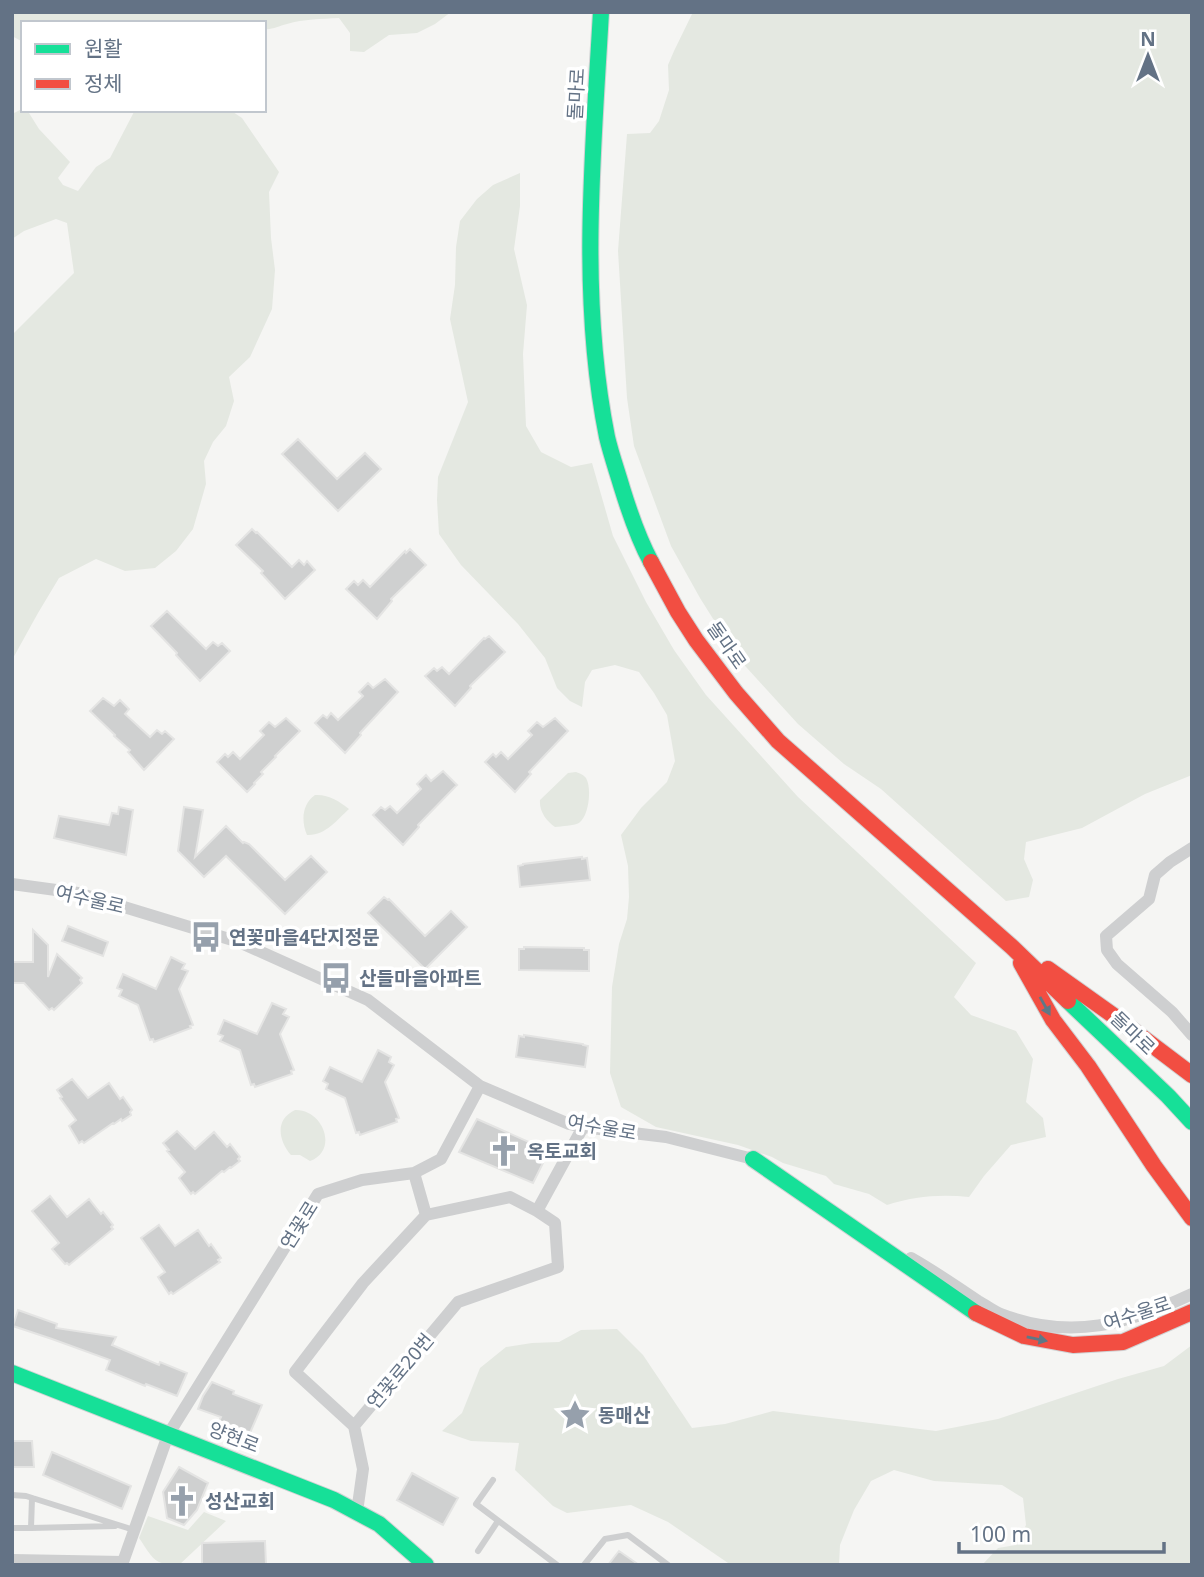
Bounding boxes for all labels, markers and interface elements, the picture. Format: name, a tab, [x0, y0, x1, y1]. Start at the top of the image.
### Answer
legend	[21, 21, 266, 112]
north arrow	[1113, 21, 1183, 91]
text: N	[1140, 26, 1156, 52]
text: 원활	[84, 34, 123, 62]
street label: 돌마로	[562, 67, 590, 121]
text: 정체	[84, 69, 123, 97]
street label: 돌마로	[701, 616, 753, 674]
street label: 여수울로	[53, 878, 127, 920]
bus stop icon: 연꽃마을4단지정문	[189, 920, 223, 954]
place label: 연꽃마을4단지정문	[229, 924, 380, 950]
bus stop icon: 산들마을아파트	[319, 961, 353, 995]
place label: 산들마을아파트	[359, 965, 481, 991]
one-way arrow	[1039, 997, 1051, 1016]
street label: 돌마로	[1105, 1005, 1161, 1061]
street label: 여수울로	[565, 1108, 639, 1146]
church icon: 옥토교회	[487, 1134, 521, 1168]
place label: 옥토교회	[527, 1138, 597, 1164]
street label: 연꽃로	[274, 1196, 324, 1254]
street label: 여수울로	[1100, 1290, 1174, 1336]
street label: 연꽃로20번	[361, 1328, 439, 1414]
one-way arrow	[1026, 1333, 1048, 1344]
place icon: 동매산	[558, 1398, 592, 1432]
place label: 동매산	[598, 1402, 651, 1428]
street label: 양현로	[205, 1415, 263, 1459]
church icon: 성산교회	[165, 1484, 199, 1518]
place label: 성산교회	[205, 1488, 275, 1514]
scale bar	[959, 1510, 1164, 1554]
text: 100 m	[970, 1520, 1031, 1548]

